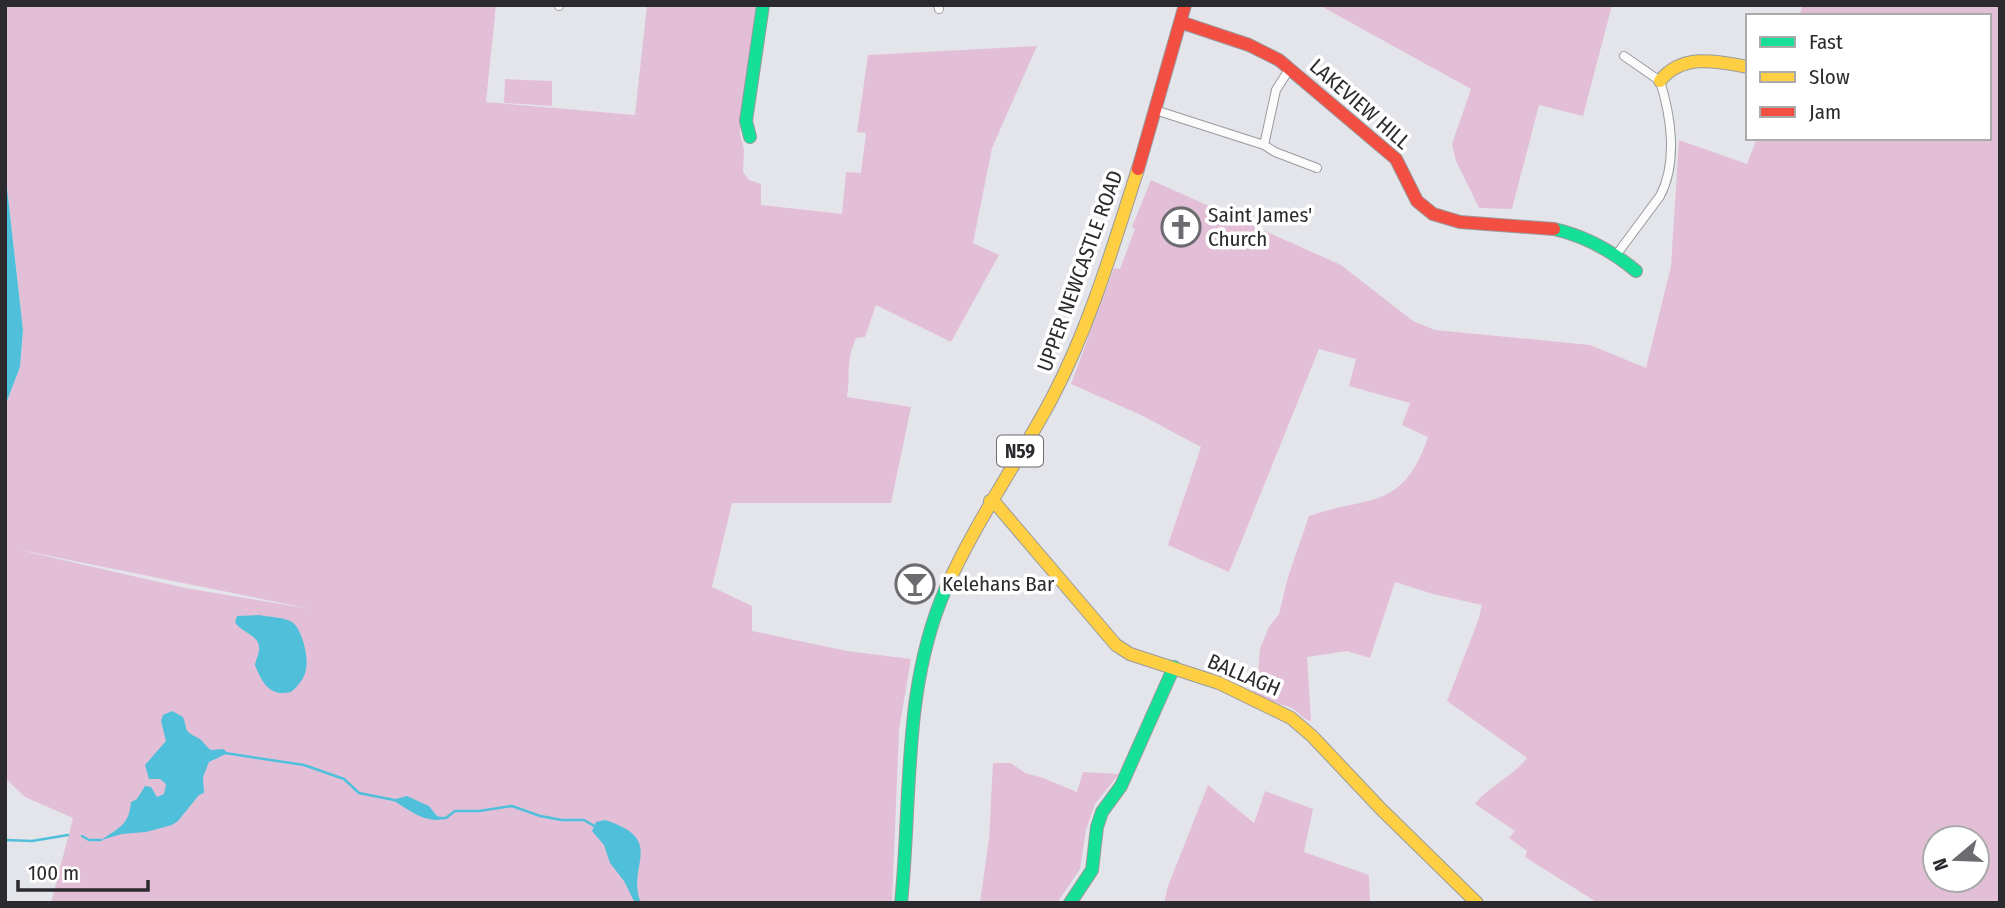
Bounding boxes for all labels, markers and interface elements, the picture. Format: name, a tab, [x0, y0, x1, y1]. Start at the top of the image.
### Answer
legend	[1746, 14, 1991, 140]
text: Fast	[1809, 29, 1843, 55]
street label: LAKEVIEW HILL	[1304, 53, 1416, 155]
text: Slow	[1809, 64, 1850, 90]
text: Jam	[1809, 99, 1841, 125]
street label: UPPER NEWCASTLE ROAD	[1032, 167, 1128, 375]
place label: Saint James' Church	[1208, 202, 1312, 252]
church icon: Saint James' Church	[1160, 206, 1202, 248]
road number: N59	[997, 436, 1043, 466]
bar icon: Kelehans Bar	[894, 563, 936, 605]
place label: Kelehans Bar	[942, 571, 1055, 597]
street label: BALLAGH	[1204, 648, 1284, 702]
north arrow	[1921, 824, 1991, 894]
scale bar	[18, 848, 147, 892]
text: N	[1928, 855, 1953, 874]
text: 100 m	[28, 860, 79, 886]

